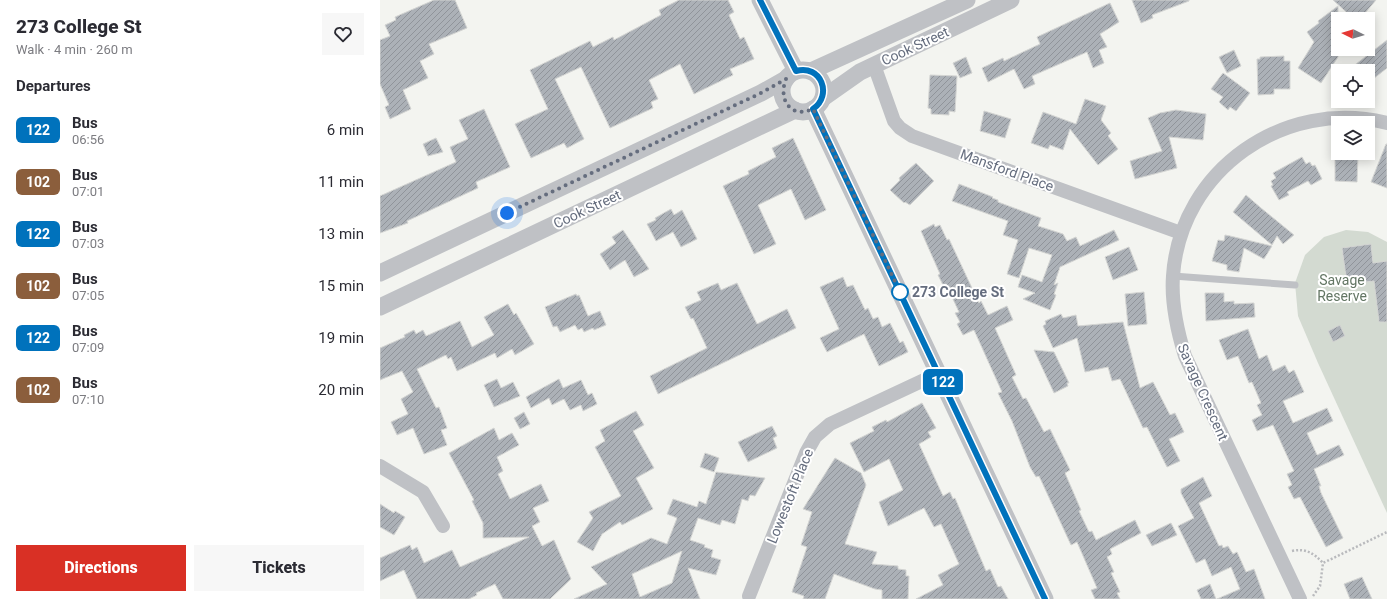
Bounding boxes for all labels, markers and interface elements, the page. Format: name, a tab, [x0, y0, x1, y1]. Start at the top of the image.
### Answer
north arrow	[1331, 12, 1375, 56]
map controls	[1331, 12, 1375, 160]
button: heart	[322, 13, 364, 55]
text: 273 College St	[16, 15, 142, 38]
street label: Cook Street	[879, 23, 952, 69]
text: Walk · 4 min · 260 m	[16, 42, 133, 57]
button: locate	[1331, 64, 1375, 108]
text: Departures	[16, 77, 91, 95]
text: Bus	[72, 114, 98, 132]
button: layers	[1331, 116, 1375, 160]
text: 6 min	[327, 121, 364, 139]
text: 122	[26, 122, 50, 138]
text: 06:56	[72, 132, 104, 147]
street label: Mansford Place	[958, 146, 1056, 194]
text: Bus	[72, 166, 98, 184]
text: 11 min	[318, 173, 364, 191]
text: 102	[26, 174, 50, 190]
text: 07:01	[72, 184, 104, 199]
street label: Cook Street	[551, 186, 624, 232]
your location	[497, 203, 517, 223]
text: Bus	[72, 218, 98, 236]
text: 13 min	[318, 225, 364, 243]
text: 122	[26, 226, 50, 242]
text: 07:03	[72, 236, 104, 251]
text: Bus	[72, 270, 98, 288]
park label: Savage Reserve	[1317, 272, 1367, 304]
text: 15 min	[318, 277, 364, 295]
text: 102	[26, 278, 50, 294]
marker: 273 College St	[891, 283, 909, 301]
place label: 273 College St	[912, 284, 1004, 300]
text: 07:05	[72, 288, 104, 303]
text: Bus	[72, 322, 98, 340]
text: 19 min	[318, 329, 364, 347]
text: 122	[26, 330, 50, 346]
text: 07:09	[72, 340, 104, 355]
street label: Savage Crescent	[1174, 341, 1232, 443]
line badge: 122	[920, 369, 966, 395]
text: Bus	[72, 374, 98, 392]
text: 122	[931, 374, 955, 390]
text: 20 min	[318, 381, 364, 399]
text: 102	[26, 382, 50, 398]
text: 07:10	[72, 392, 104, 407]
street label: Lowestoft Place	[764, 446, 816, 546]
button: Directions	[16, 545, 186, 591]
button: Tickets	[194, 545, 364, 591]

